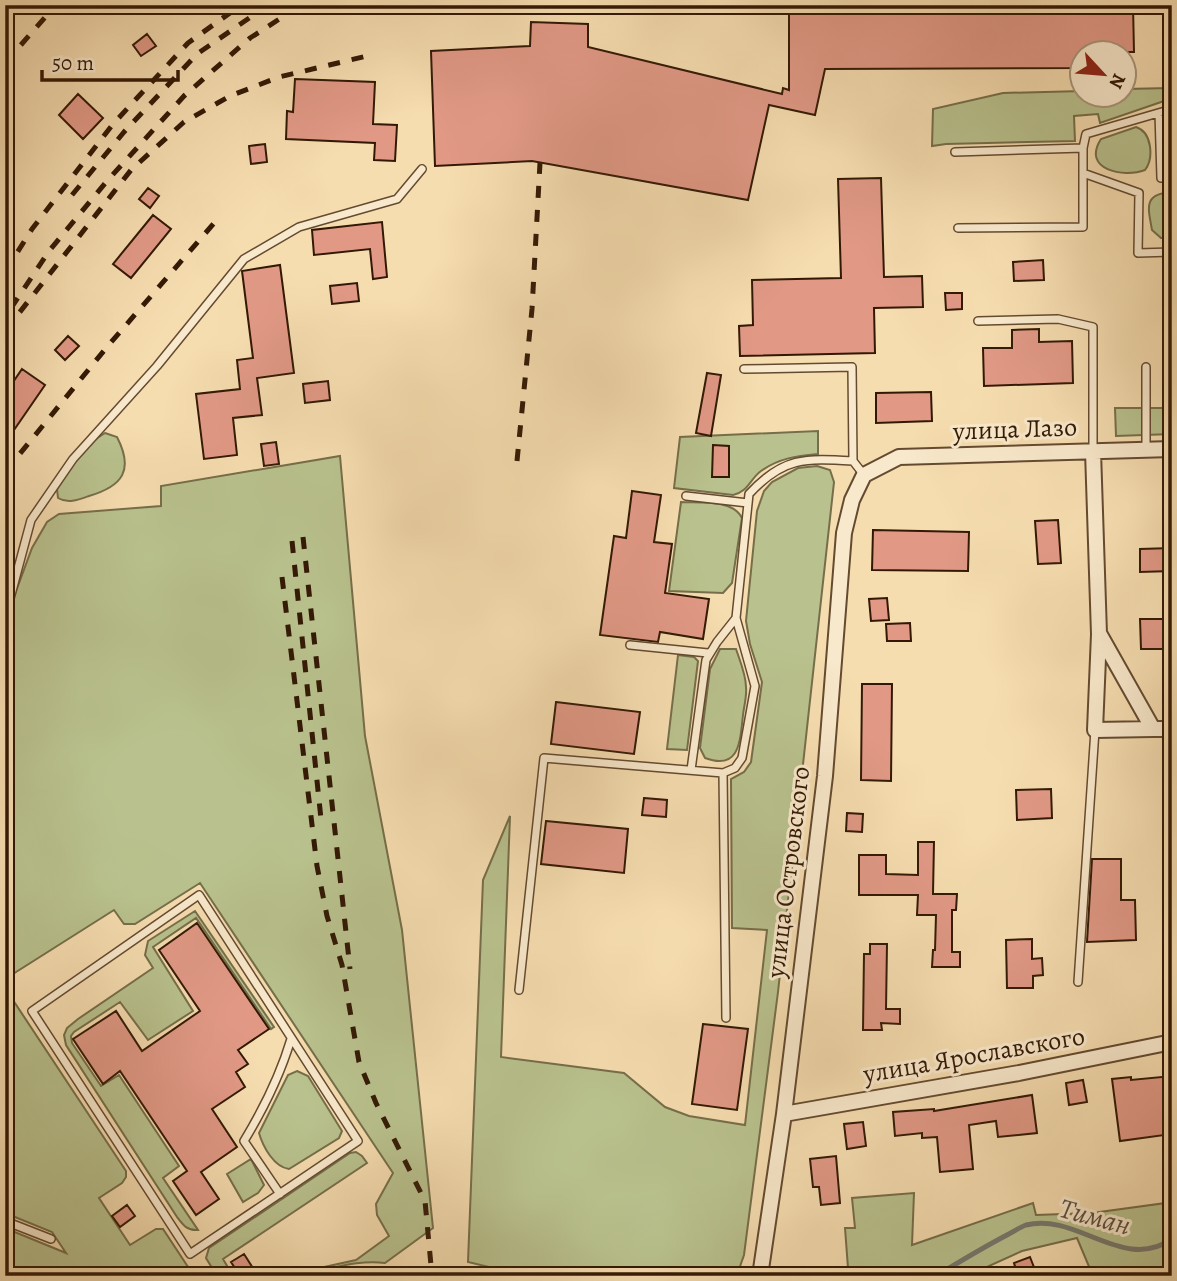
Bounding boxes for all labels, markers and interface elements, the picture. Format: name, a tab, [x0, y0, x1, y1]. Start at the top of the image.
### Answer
scale bar	[42, 38, 178, 82]
north arrow	[1068, 38, 1138, 108]
text: 50 m	[52, 49, 94, 77]
text: N	[1103, 69, 1132, 93]
street label: улица Лазо	[951, 409, 1078, 449]
street label: улица Островского	[758, 764, 818, 981]
street label: улица Ярославского	[860, 1018, 1087, 1092]
water label: Тиман	[1055, 1189, 1135, 1245]

